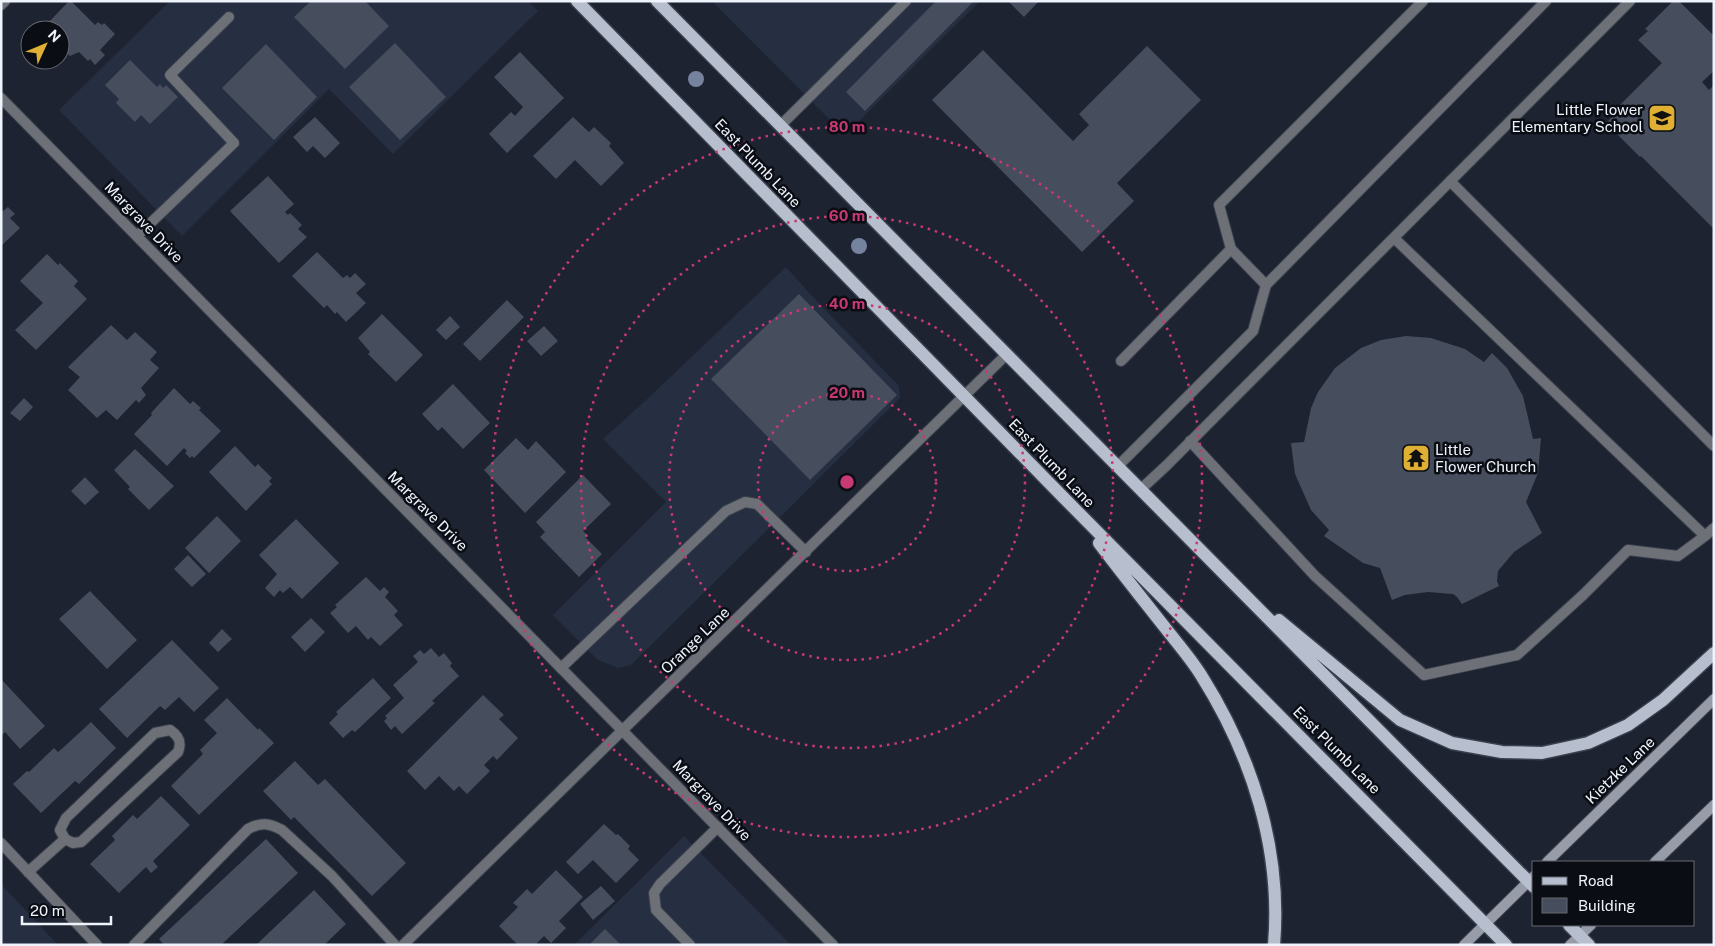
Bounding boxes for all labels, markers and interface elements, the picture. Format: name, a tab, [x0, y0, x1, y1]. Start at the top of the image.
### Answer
north arrow	[20, 20, 70, 70]
text: N	[45, 26, 64, 45]
place label: Little Flower Elementary School	[1511, 101, 1643, 135]
school or university icon: Little Flower Elementary School	[1647, 103, 1677, 133]
street label: East Plumb Lane	[711, 115, 805, 211]
text: 80 m	[829, 118, 865, 135]
street label: Margrave Drive	[101, 178, 187, 266]
text: 60 m	[829, 207, 865, 224]
text: 40 m	[829, 295, 865, 312]
text: 20 m	[829, 384, 865, 401]
street label: East Plumb Lane	[1005, 415, 1099, 511]
place label: Little Flower Church	[1435, 441, 1536, 475]
temple icon: Little Flower Church	[1401, 443, 1431, 473]
street label: Margrave Drive	[385, 468, 471, 554]
centre of rings	[838, 473, 856, 491]
street label: Orange Lane	[657, 603, 733, 677]
street label: East Plumb Lane	[1290, 703, 1384, 797]
street label: Kietzke Lane	[1582, 733, 1658, 807]
street label: Margrave Drive	[669, 756, 755, 844]
legend	[1532, 861, 1695, 926]
text: Road	[1578, 872, 1614, 889]
scale bar	[22, 894, 111, 926]
text: Building	[1578, 897, 1636, 914]
text: 20 m	[30, 902, 65, 919]

